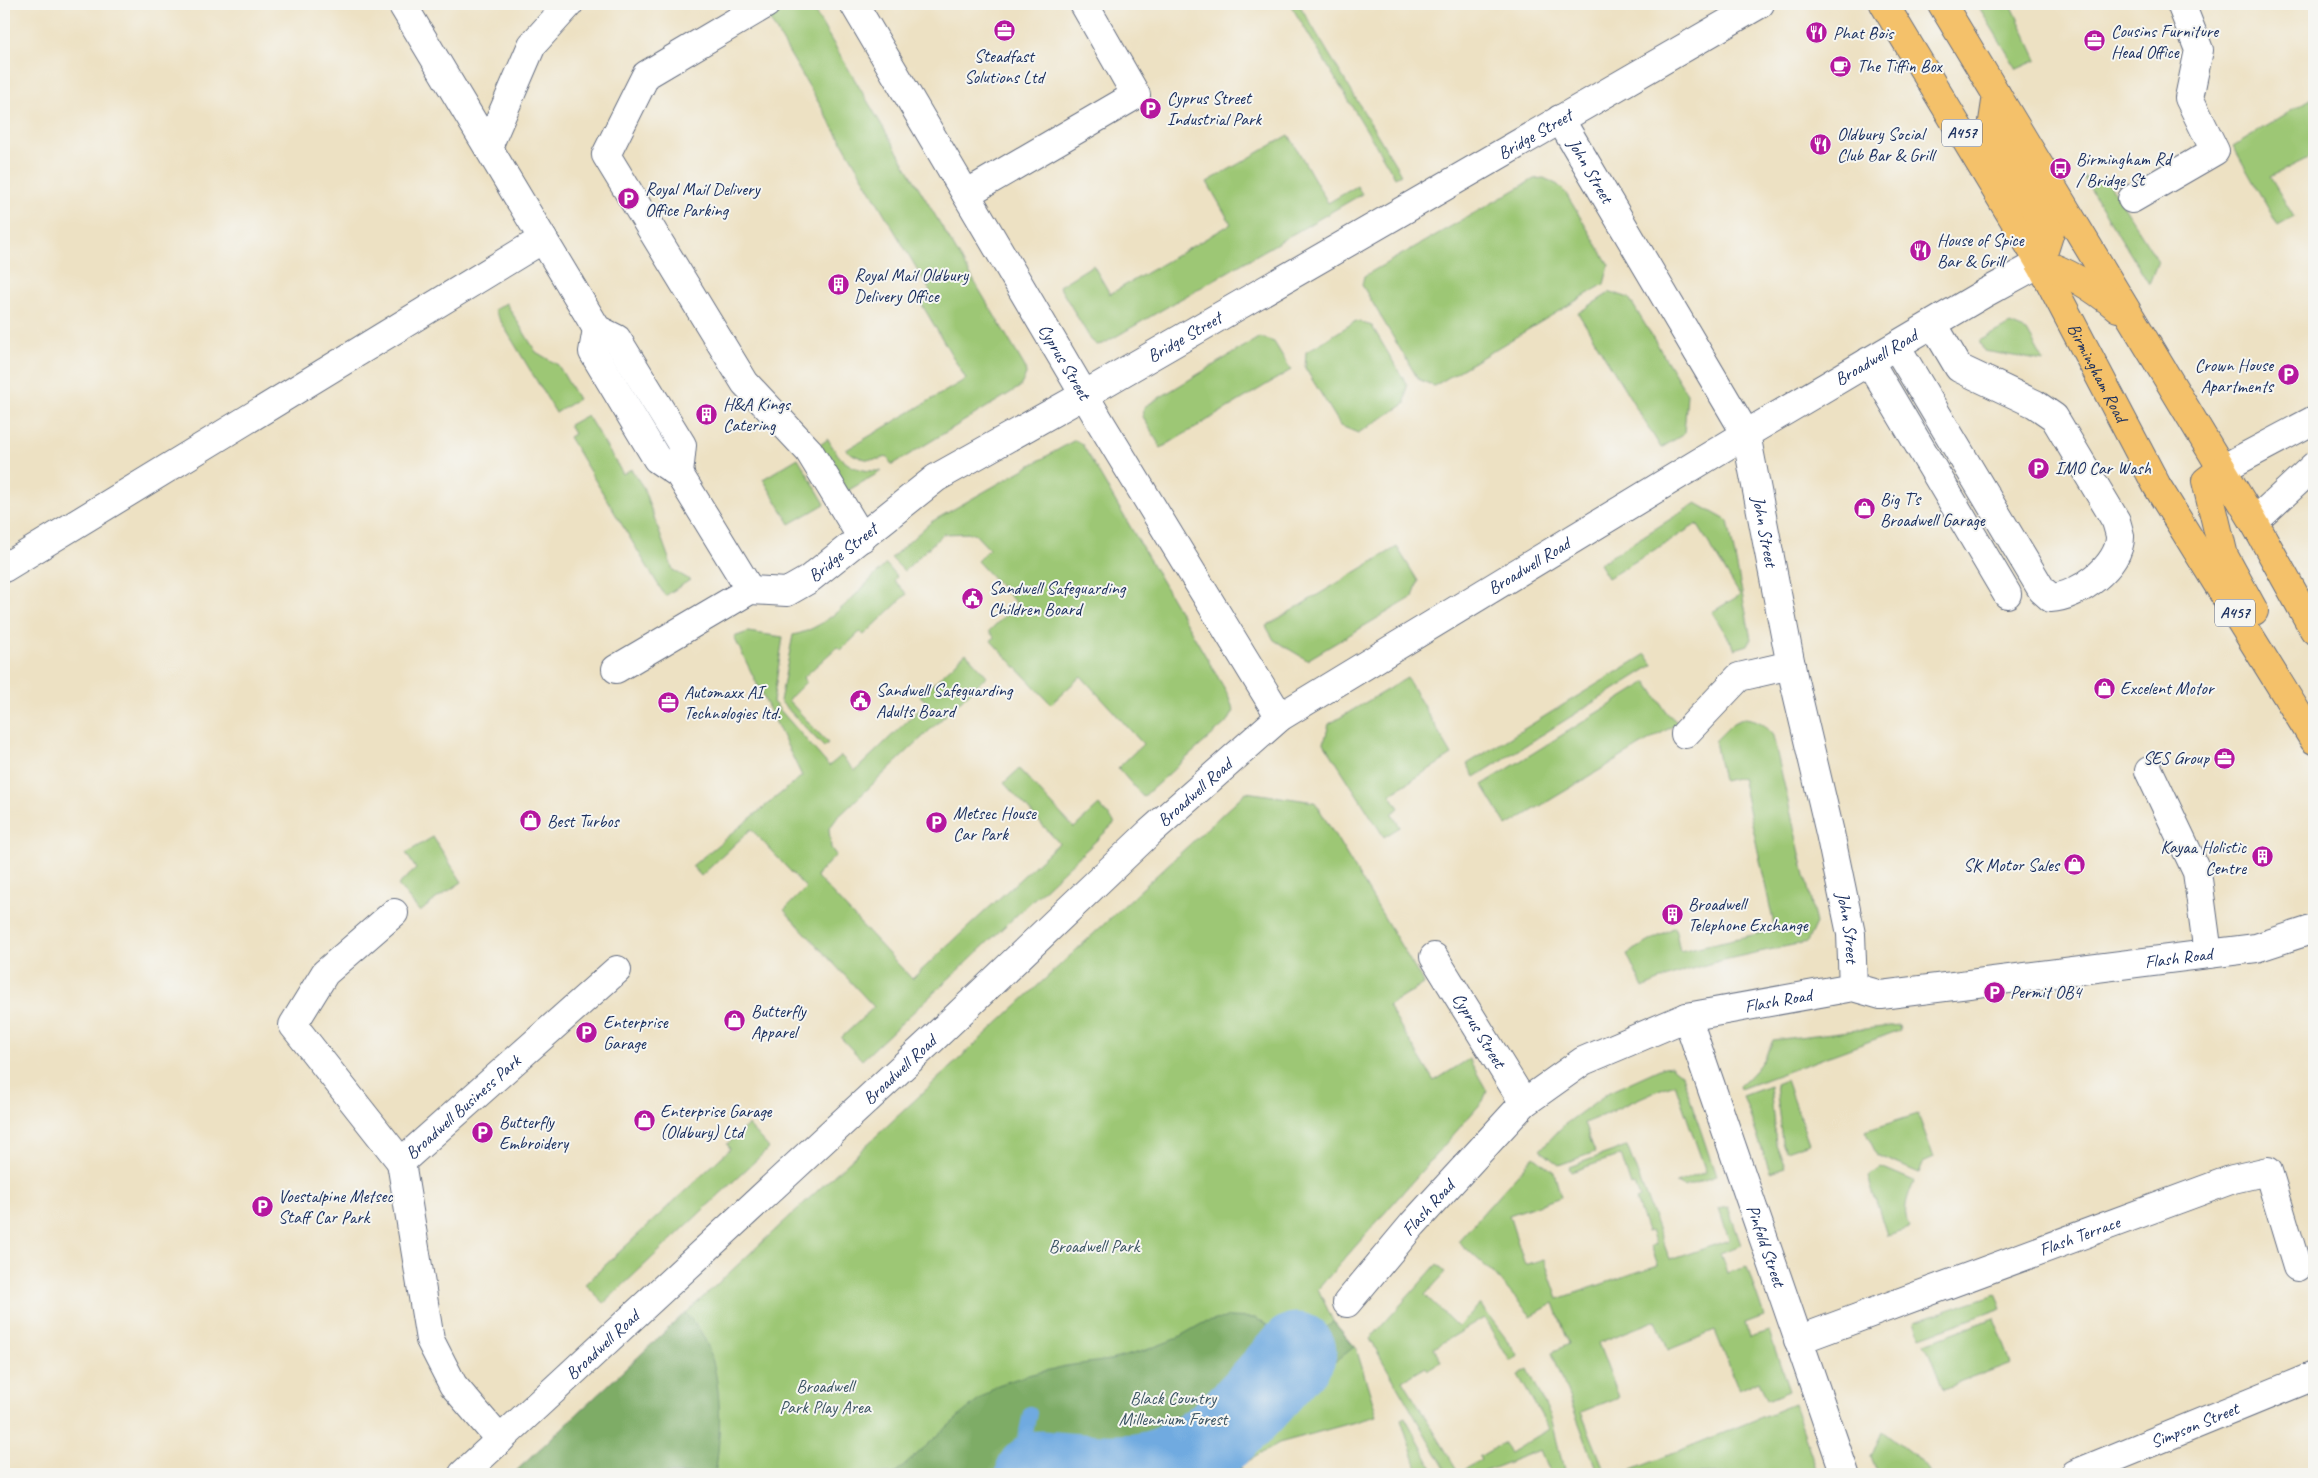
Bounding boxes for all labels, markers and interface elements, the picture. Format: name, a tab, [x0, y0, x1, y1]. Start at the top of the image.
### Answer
office icon: Steadfast Solutions Ltd	[992, 19, 1016, 43]
place label: Cousins Furniture Head Office	[2111, 20, 2219, 63]
restaurant icon: Phat Bois	[1805, 21, 1829, 45]
place label: Phat Bois	[1833, 22, 1895, 44]
office icon: Cousins Furniture Head Office	[2083, 29, 2107, 53]
place label: Steadfast Solutions Ltd	[964, 45, 1047, 88]
cafe icon: The Tiffin Box	[1829, 54, 1853, 78]
place label: The Tiffin Box	[1857, 55, 1944, 77]
place label: Cyprus Street Industrial Park	[1167, 87, 1263, 130]
parking icon: Cyprus Street Industrial Park	[1139, 96, 1163, 120]
street label: Bridge Street	[1494, 103, 1579, 164]
road number: A457	[1942, 120, 1982, 146]
place label: Oldbury Social Club Bar & Grill	[1837, 123, 1937, 166]
restaurant icon: Oldbury Social Club Bar & Grill	[1809, 132, 1833, 156]
street label: John Street	[1562, 133, 1619, 209]
place label: Birmingham Rd / Bridge St	[2076, 148, 2174, 191]
bus stop icon: Birmingham Rd / Bridge St	[2048, 157, 2072, 181]
place label: Royal Mail Delivery Office Parking	[645, 178, 761, 221]
parking icon: Royal Mail Delivery Office Parking	[617, 187, 641, 211]
place label: House of Spice Bar & Grill	[1937, 229, 2025, 272]
restaurant icon: House of Spice Bar & Grill	[1909, 238, 1933, 262]
place label: Royal Mail Oldbury Delivery Office	[854, 264, 970, 307]
building icon: Royal Mail Oldbury Delivery Office	[826, 273, 850, 297]
street label: Bridge Street	[1143, 305, 1228, 367]
street label: Birmingham Road	[2063, 319, 2134, 428]
street label: Cyprus Street	[1034, 320, 1096, 405]
street label: Broadwell Road	[1831, 323, 1924, 390]
place label: Crown House Apartments	[2195, 354, 2275, 397]
parking icon: Crown House Apartments	[2277, 363, 2301, 387]
place label: H&A Kings Catering	[723, 393, 792, 436]
building icon: H&A Kings Catering	[695, 402, 719, 426]
parking icon: IMO Car Wash	[2027, 456, 2051, 480]
place label: IMO Car Wash	[2055, 457, 2152, 479]
place label: Big T's Broadwell Garage	[1880, 488, 1986, 531]
street label: John Street	[1747, 493, 1783, 571]
shop icon: Big T's Broadwell Garage	[1852, 497, 1876, 521]
street label: Bridge Street	[804, 516, 884, 587]
street label: Broadwell Road	[1484, 531, 1576, 599]
place label: Sandwell Safeguarding Children Board	[989, 577, 1127, 620]
public building icon: Sandwell Safeguarding Children Board	[961, 586, 985, 610]
road number: A457	[2215, 600, 2255, 626]
shop icon: Excelent Motor	[2092, 676, 2116, 700]
place label: Excelent Motor	[2120, 677, 2216, 699]
place label: Sandwell Safeguarding Adults Board	[876, 679, 1014, 722]
place label: Automaxx AI Technologies ltd.	[684, 681, 781, 724]
public building icon: Sandwell Safeguarding Adults Board	[848, 688, 872, 712]
office icon: Automaxx AI Technologies ltd.	[656, 690, 680, 714]
office icon: SES Group	[2213, 746, 2237, 770]
place label: SES Group	[2143, 747, 2210, 769]
street label: Broadwell Road	[1153, 752, 1239, 831]
place label: Metsec House Car Park	[953, 802, 1037, 845]
shop icon: Best Turbos	[519, 809, 543, 833]
place label: Best Turbos	[547, 810, 621, 832]
parking icon: Metsec House Car Park	[925, 811, 949, 835]
place label: Kayaa Holistic Centre	[2160, 836, 2247, 879]
building icon: Kayaa Holistic Centre	[2250, 845, 2274, 869]
shop icon: SK Motor Sales	[2063, 853, 2087, 877]
place label: SK Motor Sales	[1963, 854, 2061, 876]
street label: John Street	[1831, 889, 1863, 965]
place label: Broadwell Telephone Exchange	[1688, 893, 1809, 936]
building icon: Broadwell Telephone Exchange	[1660, 902, 1684, 926]
street label: Flash Road	[2143, 942, 2216, 973]
parking icon: Permit OB4	[1982, 980, 2006, 1004]
place label: Permit OB4	[2010, 981, 2083, 1003]
street label: Flash Road	[1743, 983, 1816, 1017]
street label: Cyprus Street	[1448, 989, 1512, 1073]
place label: Butterfly Apparel	[751, 1000, 808, 1043]
shop icon: Butterfly Apparel	[723, 1009, 747, 1033]
place label: Enterprise Garage	[603, 1011, 669, 1054]
parking icon: Enterprise Garage	[575, 1020, 599, 1044]
street label: Broadwell Road	[858, 1028, 943, 1109]
street label: Broadwell Business Park	[401, 1049, 526, 1164]
place label: Enterprise Garage (Oldbury) Ltd	[660, 1100, 773, 1143]
shop icon: Enterprise Garage (Oldbury) Ltd	[632, 1109, 656, 1133]
place label: Butterfly Embroidery	[499, 1111, 570, 1154]
parking icon: Butterfly Embroidery	[471, 1120, 495, 1144]
street label: Flash Road	[1397, 1173, 1461, 1240]
place label: Voestalpine Metsec Staff Car Park	[278, 1185, 393, 1228]
parking icon: Voestalpine Metsec Staff Car Park	[250, 1194, 274, 1218]
street label: Pinfold Street	[1742, 1202, 1791, 1291]
street label: Flash Terrace	[2036, 1211, 2124, 1261]
park label: Broadwell Park	[1049, 1235, 1141, 1257]
street label: Broadwell Road	[561, 1303, 646, 1384]
park label: Broadwell Park Play Area	[779, 1375, 872, 1418]
park label: Black Country Millennium Forest	[1119, 1387, 1229, 1430]
street label: Simpson Street	[2147, 1396, 2244, 1453]

